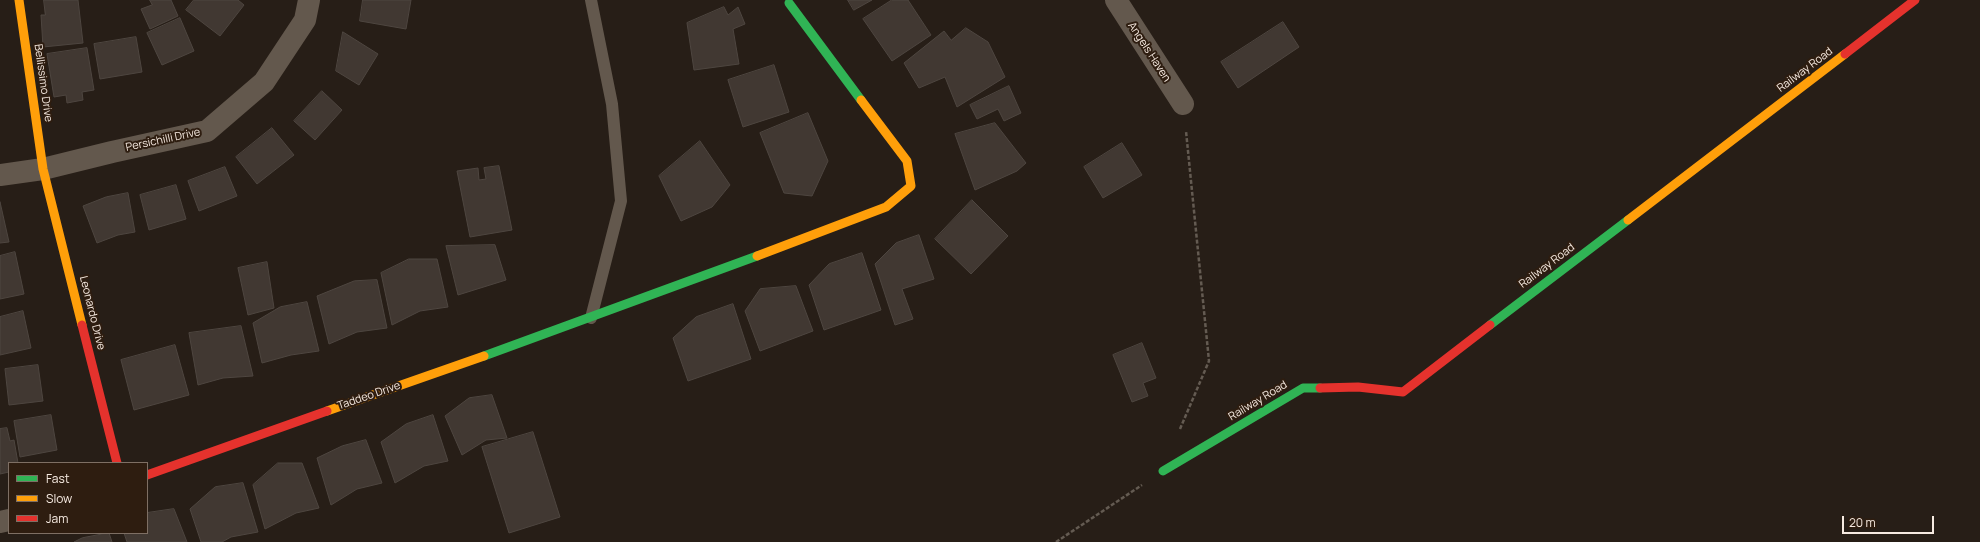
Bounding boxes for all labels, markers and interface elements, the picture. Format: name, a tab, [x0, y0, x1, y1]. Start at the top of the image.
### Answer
street label: Angels Haven	[1125, 20, 1173, 84]
street label: Bellissimo Drive	[31, 43, 55, 123]
street label: Railway Road	[1775, 45, 1835, 95]
street label: Persichilli Drive	[124, 126, 202, 154]
street label: Railway Road	[1517, 241, 1577, 291]
street label: Leonardo Drive	[76, 275, 108, 351]
street label: Railway Road	[1226, 378, 1290, 424]
street label: Taddeo Drive	[336, 379, 402, 413]
legend	[8, 462, 148, 534]
text: Fast	[46, 470, 70, 487]
text: Slow	[46, 490, 72, 507]
scale bar	[1844, 508, 1936, 534]
text: Jam	[46, 510, 68, 527]
text: 20 m	[1849, 514, 1876, 531]

